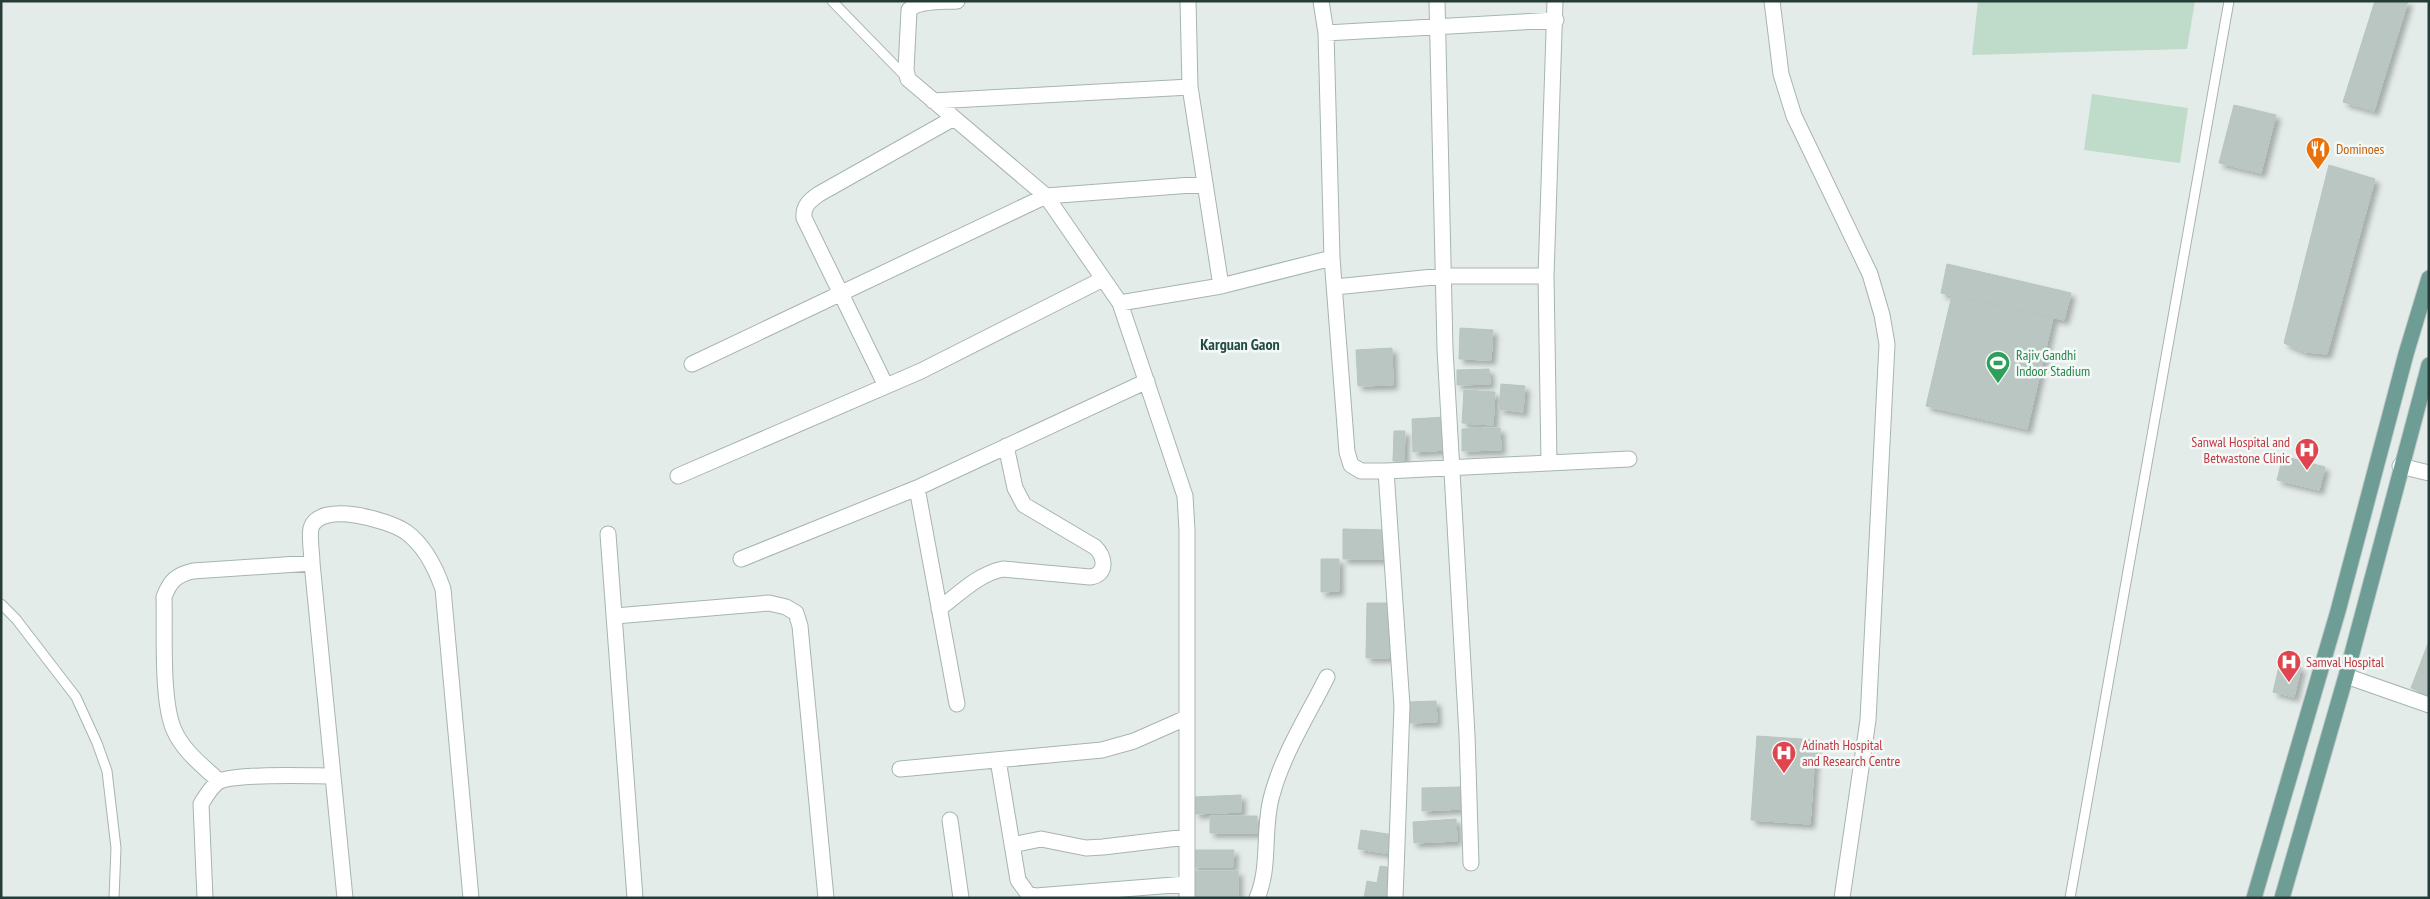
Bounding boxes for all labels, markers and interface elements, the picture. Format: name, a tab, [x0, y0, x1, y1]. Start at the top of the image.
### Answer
restaurant icon: Dominoes	[2305, 136, 2331, 170]
place label: Dominoes	[2336, 140, 2385, 158]
district label: Karguan Gaon	[1200, 334, 1280, 354]
place label: Rajiv Gandhi Indoor Stadium	[2016, 346, 2090, 380]
sports icon: Rajiv Gandhi Indoor Stadium	[1985, 350, 2011, 384]
place label: Sanwal Hospital and Betwastone Clinic	[2191, 433, 2290, 467]
hospital icon: Sanwal Hospital and Betwastone Clinic	[2294, 437, 2320, 471]
hospital icon: Samval Hospital	[2276, 649, 2302, 683]
place label: Samval Hospital	[2306, 653, 2385, 671]
place label: Adinath Hospital and Research Centre	[1802, 736, 1900, 770]
hospital icon: Adinath Hospital and Research Centre	[1771, 740, 1797, 774]

